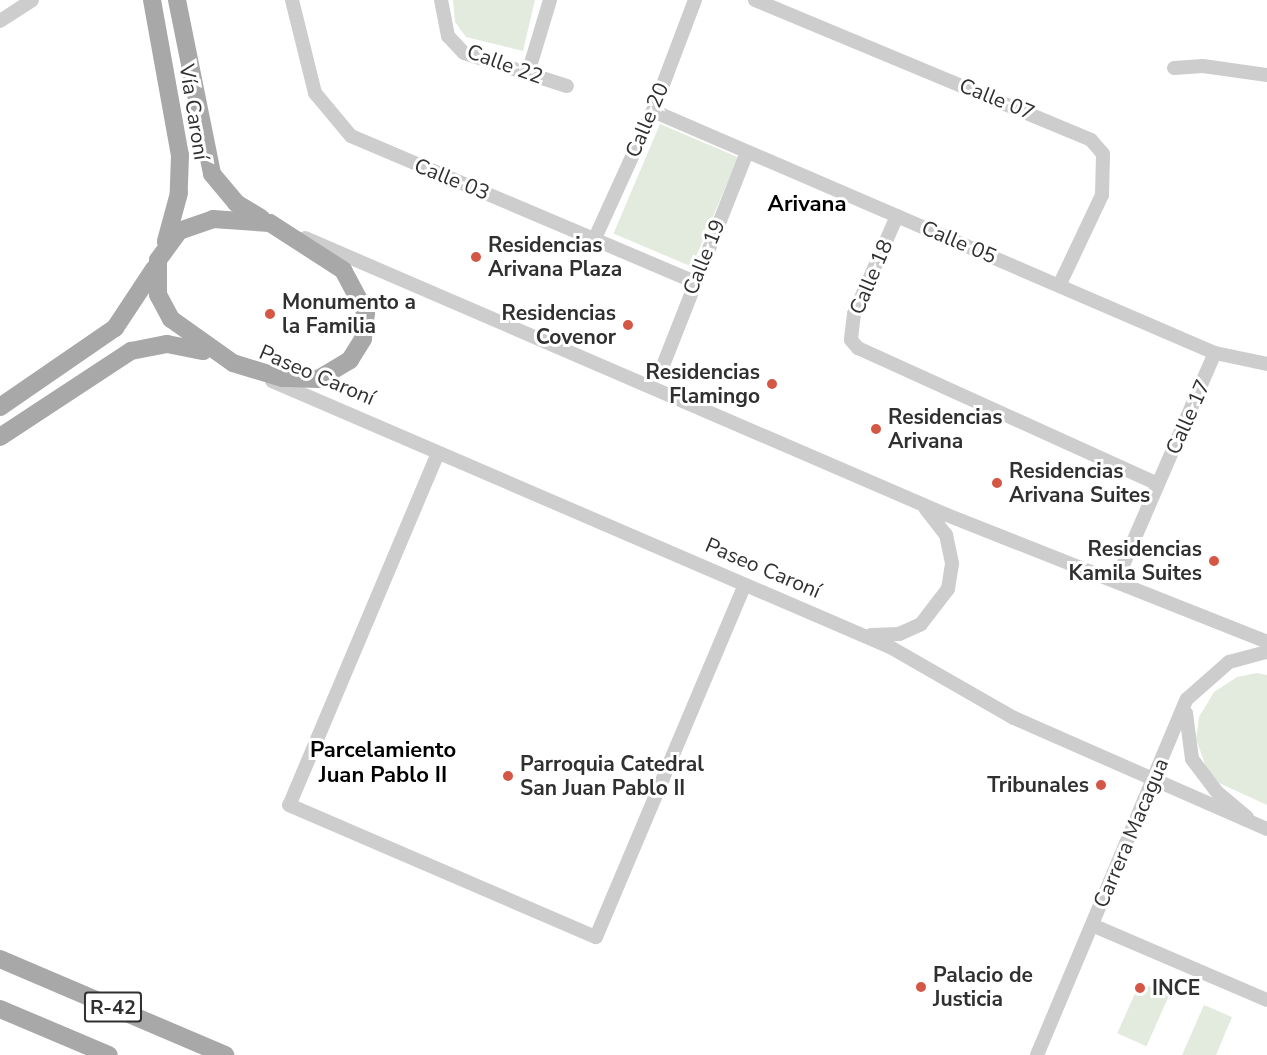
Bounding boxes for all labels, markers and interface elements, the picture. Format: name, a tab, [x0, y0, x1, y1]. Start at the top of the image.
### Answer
street label: Calle 22	[464, 39, 546, 89]
street label: Vía Caroní	[174, 62, 214, 162]
street label: Calle 07	[956, 73, 1038, 125]
street label: Calle 20	[620, 79, 674, 161]
street label: Calle 03	[411, 153, 493, 205]
district label: Arivana	[768, 192, 846, 218]
street label: Calle 05	[918, 215, 1000, 269]
street label: Calle 19	[678, 216, 730, 298]
place label: Residencias Arivana Plaza	[488, 232, 622, 282]
street label: Calle 18	[844, 236, 898, 318]
marker: Residencias Arivana Plaza	[469, 250, 483, 264]
place label: Monumento a la Familia	[282, 289, 416, 339]
place label: Residencias Covenor	[502, 300, 616, 350]
marker: Monumento a la Familia	[263, 307, 277, 321]
marker: Residencias Covenor	[621, 318, 635, 332]
street label: Paseo Caroní	[255, 339, 379, 411]
place label: Residencias Flamingo	[646, 359, 760, 409]
street label: Calle 17	[1160, 376, 1216, 458]
marker: Residencias Flamingo	[765, 377, 779, 391]
place label: Residencias Arivana	[888, 404, 1002, 454]
marker: Residencias Arivana	[869, 422, 883, 436]
place label: Residencias Arivana Suites	[1009, 458, 1150, 508]
marker: Residencias Arivana Suites	[990, 476, 1004, 490]
street label: Paseo Caroní	[701, 532, 825, 604]
place label: Residencias Kamila Suites	[1069, 536, 1202, 586]
marker: Residencias Kamila Suites	[1207, 554, 1221, 568]
district label: Parcelamiento Juan Pablo II	[310, 737, 456, 788]
place label: Parroquia Catedral San Juan Pablo II	[520, 751, 704, 801]
street label: Carrera Macagua	[1088, 754, 1174, 912]
marker: Parroquia Catedral San Juan Pablo II	[501, 769, 515, 783]
place label: Tribunales	[987, 772, 1089, 798]
marker: Tribunales	[1094, 778, 1108, 792]
place label: Palacio de Justicia	[933, 962, 1033, 1012]
place label: INCE	[1152, 975, 1200, 1001]
marker: Palacio de Justicia	[914, 980, 928, 994]
marker: INCE	[1133, 981, 1147, 995]
road number: R-42	[83, 990, 143, 1024]

